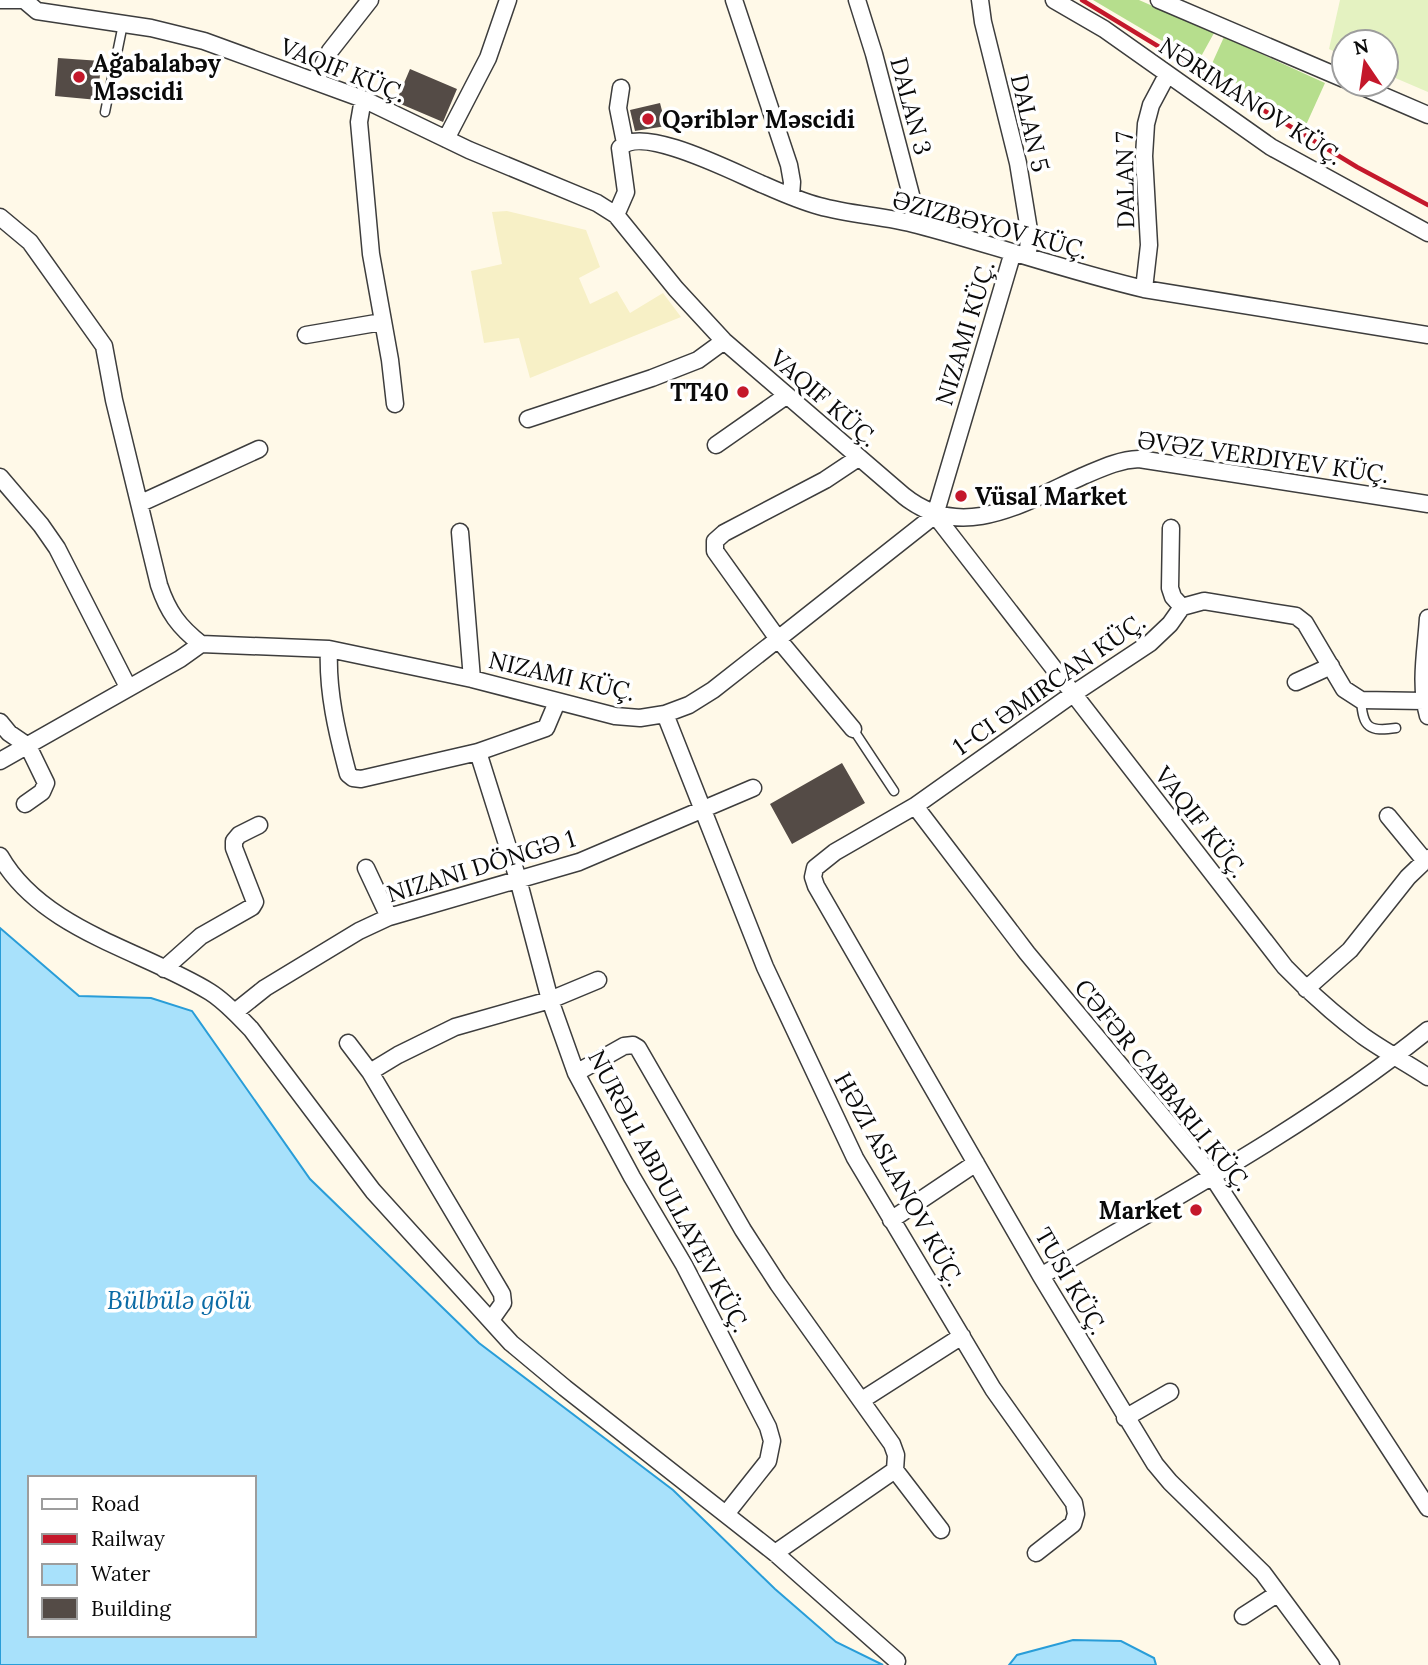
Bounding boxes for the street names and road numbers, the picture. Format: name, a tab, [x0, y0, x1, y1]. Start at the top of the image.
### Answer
street label: VAQIF KÜÇ.	[275, 30, 410, 109]
street label: NƏRIMANOV KÜÇ.	[1153, 30, 1349, 172]
street label: DALAN 3	[883, 54, 939, 158]
street label: DALAN 5	[1004, 71, 1056, 175]
street label: DALAN 7	[1109, 131, 1141, 229]
street label: ƏZIZBƏYOV KÜÇ.	[889, 184, 1091, 266]
street label: NIZAMI KÜÇ.	[928, 257, 1002, 409]
street label: VAQIF KÜÇ.	[763, 342, 884, 453]
street label: ƏVƏZ VERDIYEV KÜÇ.	[1135, 424, 1391, 490]
street label: 1-CI ƏMIRCAN KÜÇ.	[947, 606, 1151, 762]
street label: NIZAMI KÜÇ.	[486, 644, 638, 708]
street label: VAQIF KÜÇ.	[1147, 759, 1254, 884]
street label: NIZANI DÖNGƏ 1	[383, 823, 579, 909]
street label: CƏFƏR CABBARLI KÜÇ.	[1068, 973, 1258, 1197]
street label: NURƏLI ABDULLAYEV KÜÇ.	[581, 1045, 757, 1337]
street label: HƏZI ASLANOV KÜÇ.	[827, 1067, 971, 1291]
street label: TUSI KÜÇ.	[1028, 1222, 1114, 1340]

